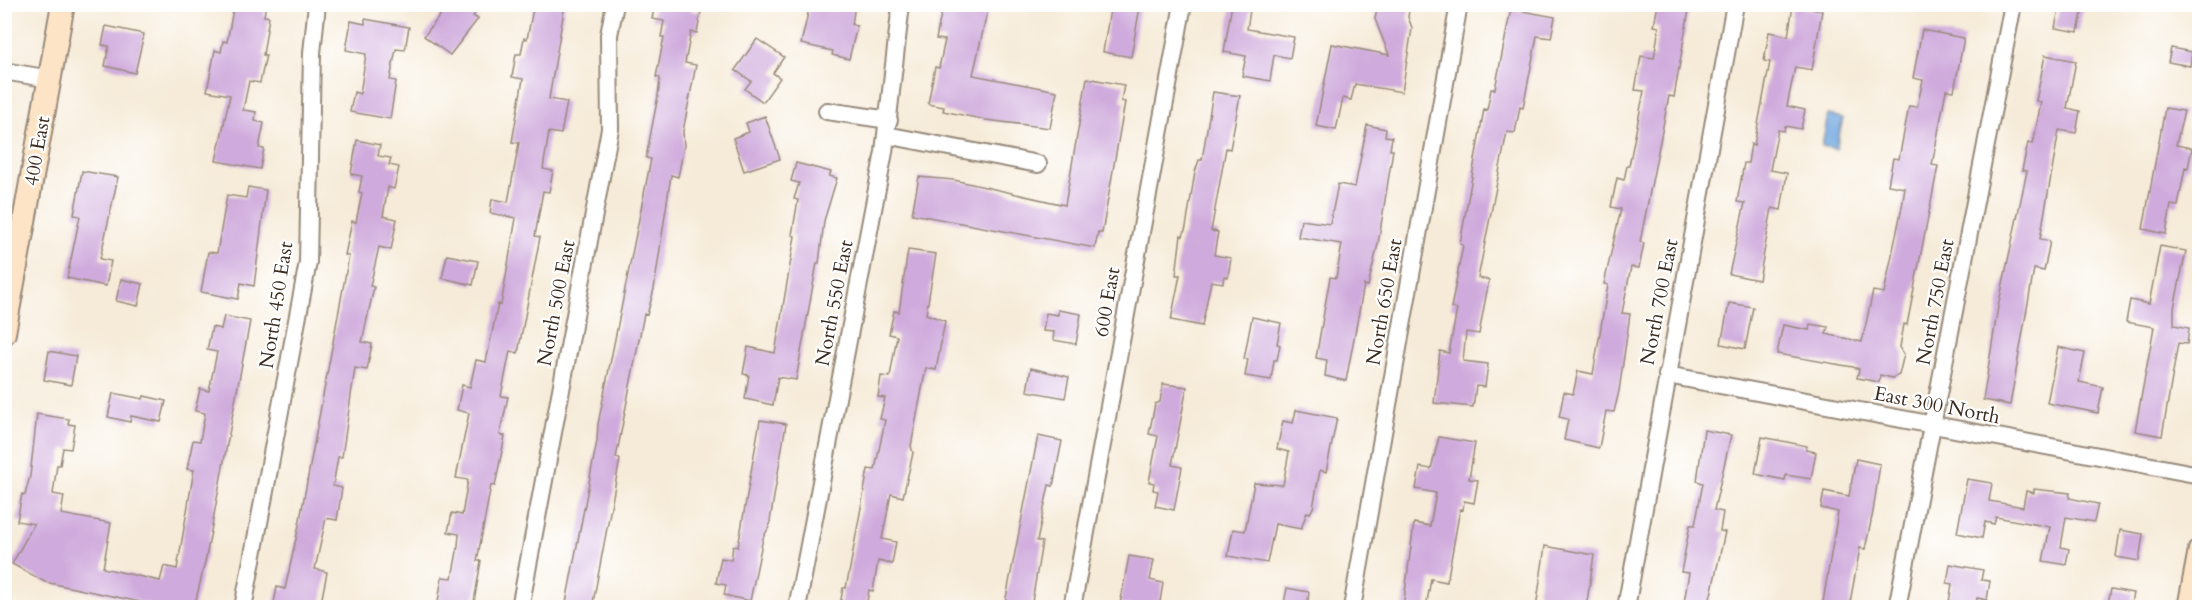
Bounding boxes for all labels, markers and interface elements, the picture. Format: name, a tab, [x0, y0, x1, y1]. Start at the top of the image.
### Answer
street label: 400 East	[18, 113, 56, 188]
street label: North 650 East	[1360, 236, 1409, 367]
street label: North 700 East	[1634, 236, 1685, 367]
street label: North 750 East	[1910, 236, 1961, 367]
street label: North 500 East	[531, 237, 582, 368]
street label: North 550 East	[809, 237, 860, 368]
street label: North 450 East	[253, 239, 299, 370]
street label: 600 East	[1088, 264, 1126, 339]
street label: East 300 North	[1872, 380, 2002, 430]

